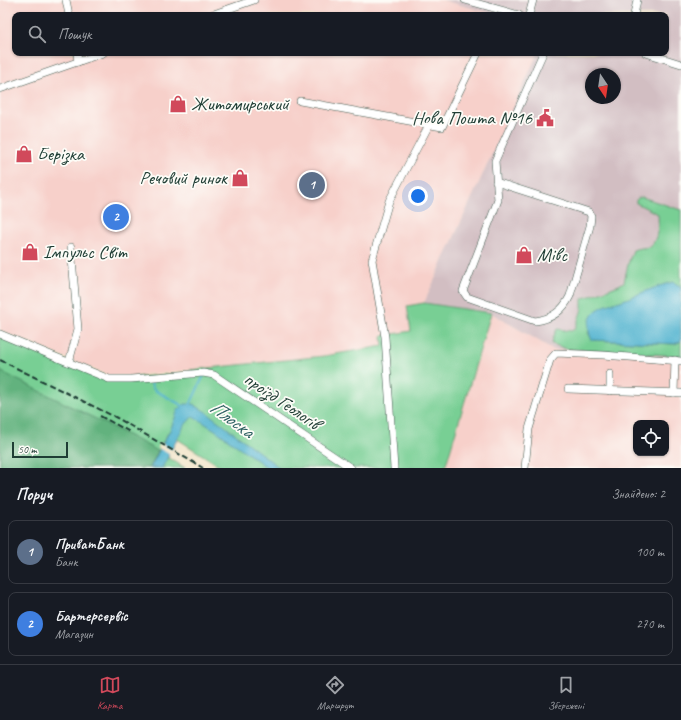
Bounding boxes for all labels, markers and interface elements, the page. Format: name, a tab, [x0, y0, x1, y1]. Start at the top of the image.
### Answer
search box	[12, 12, 669, 56]
icon: search	[26, 23, 48, 45]
text: Пошук	[58, 25, 91, 44]
north arrow	[585, 68, 621, 104]
place label: Житомирський	[191, 92, 290, 116]
shop icon: Житомирський	[168, 94, 188, 114]
place label: Нова Пошта №16	[412, 106, 533, 130]
public building icon: Нова Пошта №16	[535, 108, 555, 128]
place label: Берізка	[37, 142, 86, 166]
shop icon: Берізка	[14, 144, 34, 164]
place label: Речовий ринок	[139, 166, 228, 190]
shop icon: Речовий ринок	[230, 168, 250, 188]
pin: 1	[299, 170, 325, 200]
your location	[408, 186, 428, 206]
pin: 2	[103, 202, 129, 232]
place label: Імпульс Світ	[43, 240, 128, 264]
shop icon: Імпульс Світ	[20, 242, 40, 262]
place label: Мівс	[537, 243, 568, 267]
shop icon: Мівс	[514, 245, 534, 265]
street label: проїзд Геологів	[239, 367, 328, 438]
water label: Плоска	[205, 395, 261, 444]
map controls	[633, 420, 669, 456]
button: locate	[633, 420, 669, 456]
scale bar	[12, 440, 68, 459]
text: 50 m	[18, 442, 37, 456]
text: Поруч	[16, 484, 52, 505]
text: Знайдено: 2	[611, 486, 665, 502]
text: ПриватБанк	[55, 535, 124, 554]
text: 1	[27, 544, 33, 560]
text: 100 m	[636, 544, 664, 560]
text: Банк	[55, 554, 77, 570]
text: Бартерсервіс	[55, 607, 128, 626]
text: 2	[27, 616, 33, 632]
text: 270 m	[636, 616, 664, 632]
text: Магазин	[55, 626, 93, 642]
tab: Карта	[97, 674, 122, 712]
tab: Маршрут	[317, 674, 353, 712]
tab: Збережені	[548, 674, 584, 712]

